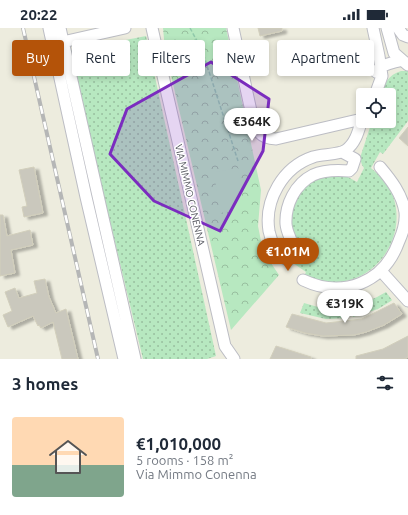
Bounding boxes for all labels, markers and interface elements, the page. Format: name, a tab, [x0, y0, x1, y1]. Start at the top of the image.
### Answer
text: 20:22	[20, 6, 58, 23]
chip: Buy	[12, 40, 64, 76]
chip: Rent	[72, 40, 130, 76]
chip: Filters	[138, 40, 205, 76]
chip: New	[213, 40, 269, 76]
chip: Apartment	[277, 40, 374, 76]
map controls	[356, 88, 396, 128]
button: locate	[356, 88, 396, 128]
pin: €364K	[224, 108, 280, 142]
text: €364K	[233, 114, 271, 128]
street label: VIA MIMMO CONENNA	[173, 143, 207, 247]
pin: €1.01M	[255, 238, 321, 272]
text: €1.01M	[266, 244, 310, 258]
pin: €319K	[317, 290, 373, 324]
text: €319K	[326, 296, 364, 310]
icon: filters	[374, 372, 396, 394]
text: 3 homes	[12, 374, 78, 393]
icon: home	[44, 433, 92, 481]
text: €1,010,000	[136, 434, 221, 453]
text: 5 rooms · 158 m²	[136, 453, 233, 467]
text: Via Mimmo Conenna	[136, 467, 257, 481]

